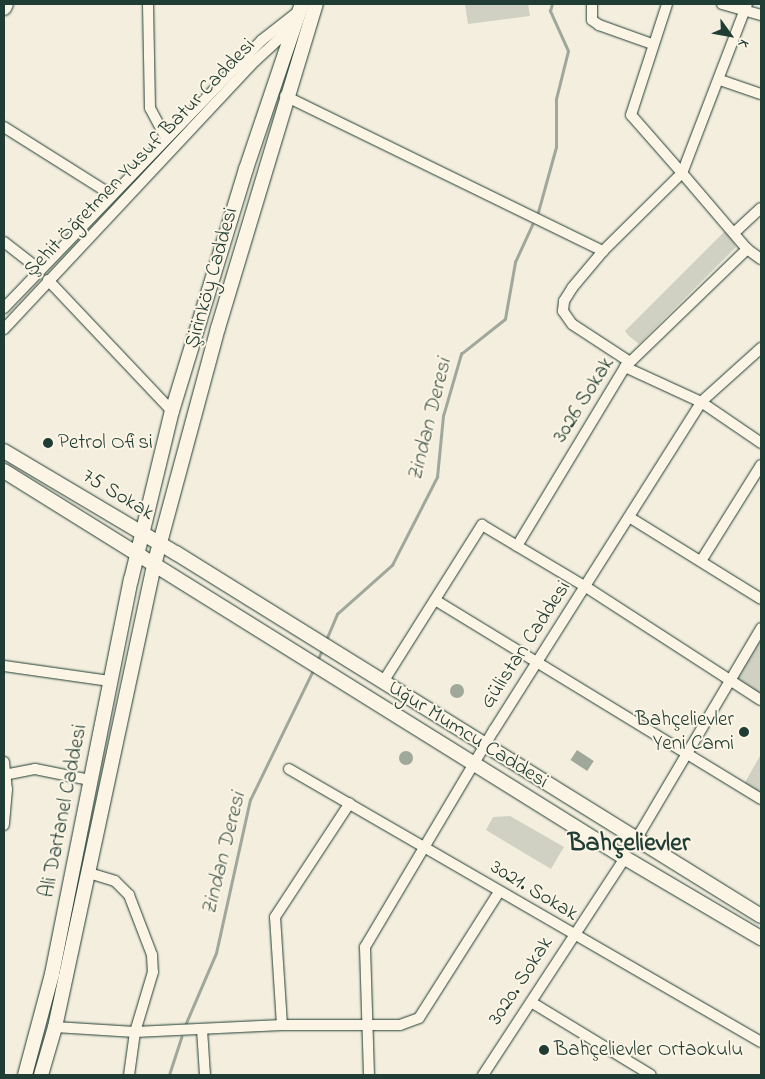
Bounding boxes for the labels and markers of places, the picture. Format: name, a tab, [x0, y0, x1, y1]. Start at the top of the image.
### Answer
place label: Petrol Ofisi	[58, 430, 153, 456]
marker: Petrol Ofisi	[42, 437, 54, 449]
place label: Bahçelievler Yeni Cami	[636, 707, 734, 757]
marker: Bahçelievler Yeni Cami	[738, 726, 750, 738]
place label: Bahçelievler Ortaokulu	[554, 1037, 743, 1063]
marker: Bahçelievler Ortaokulu	[538, 1044, 550, 1056]

